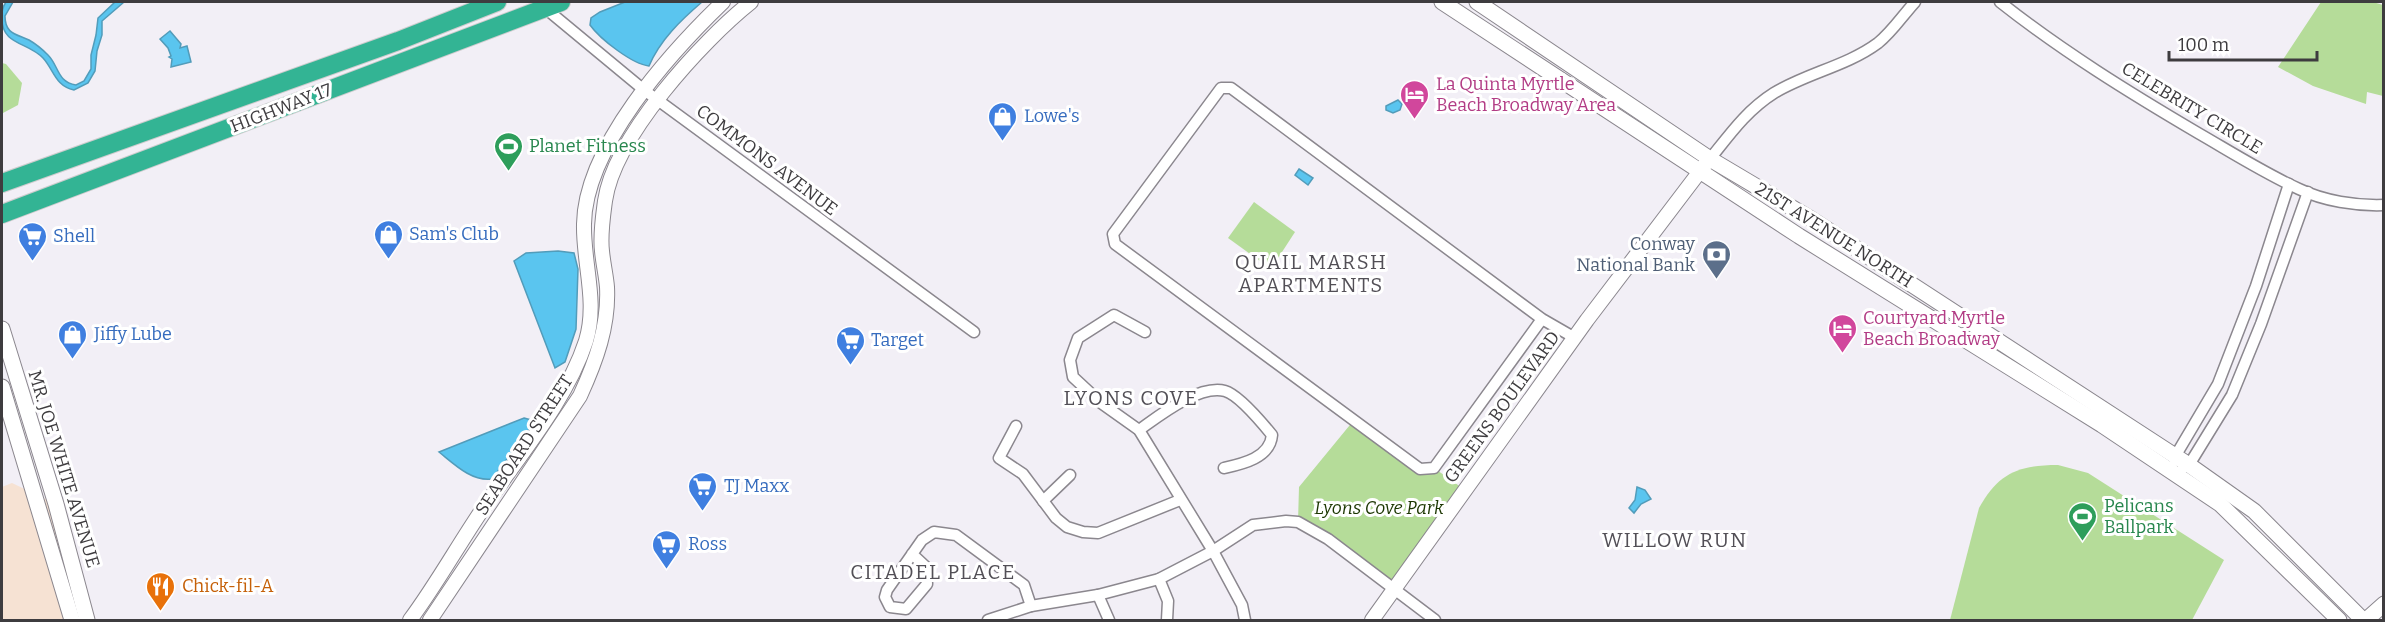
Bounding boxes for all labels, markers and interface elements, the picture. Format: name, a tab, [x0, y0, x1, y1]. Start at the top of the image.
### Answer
scale bar	[2169, 24, 2318, 62]
text: 100 m	[2178, 34, 2229, 56]
street label: CELEBRITY CIRCLE	[2118, 57, 2266, 159]
place label: La Quinta Myrtle Beach Broadway Area	[1436, 73, 1616, 116]
hotel icon: La Quinta Myrtle Beach Broadway Area	[1399, 78, 1431, 120]
street label: HIGHWAY 17	[227, 79, 335, 137]
street label: COMMONS AVENUE	[692, 100, 842, 220]
shop icon: Lowe's	[987, 100, 1019, 142]
place label: Lowe's	[1024, 105, 1080, 127]
sports icon: Planet Fitness	[492, 130, 524, 172]
place label: Planet Fitness	[529, 135, 646, 157]
street label: 21ST AVENUE NORTH	[1751, 178, 1917, 292]
shop icon: Sam's Club	[372, 218, 404, 260]
supermarket icon: Shell	[16, 220, 48, 262]
place label: Sam's Club	[409, 223, 499, 245]
place label: Shell	[53, 225, 95, 247]
place label: Conway National Bank	[1576, 233, 1696, 276]
bank icon: Conway National Bank	[1700, 238, 1732, 280]
district label: QUAIL MARSH APARTMENTS	[1235, 250, 1387, 297]
place label: Courtyard Myrtle Beach Broadway	[1863, 307, 2005, 350]
hotel icon: Courtyard Myrtle Beach Broadway	[1826, 312, 1858, 354]
shop icon: Jiffy Lube	[57, 318, 89, 360]
place label: Jiffy Lube	[93, 323, 172, 345]
supermarket icon: Target	[834, 324, 866, 366]
street label: GREENS BOULEVARD	[1440, 327, 1564, 487]
place label: Target	[871, 329, 925, 351]
street label: MR. JOE WHITE AVENUE	[23, 367, 105, 571]
street label: SEABOARD STREET	[470, 370, 578, 519]
district label: LYONS COVE	[1064, 386, 1198, 410]
supermarket icon: TJ Maxx	[687, 470, 719, 512]
place label: TJ Maxx	[724, 475, 789, 497]
place label: Pelicans Ballpark	[2104, 495, 2175, 538]
park label: Lyons Cove Park	[1314, 497, 1444, 519]
sports icon: Pelicans Ballpark	[2067, 500, 2099, 542]
supermarket icon: Ross	[651, 528, 683, 570]
district label: WILLOW RUN	[1602, 528, 1748, 552]
place label: Ross	[688, 533, 727, 555]
district label: CITADEL PLACE	[850, 560, 1016, 584]
restaurant icon: Chick-fil-A	[145, 570, 177, 612]
place label: Chick-fil-A	[182, 575, 274, 597]

